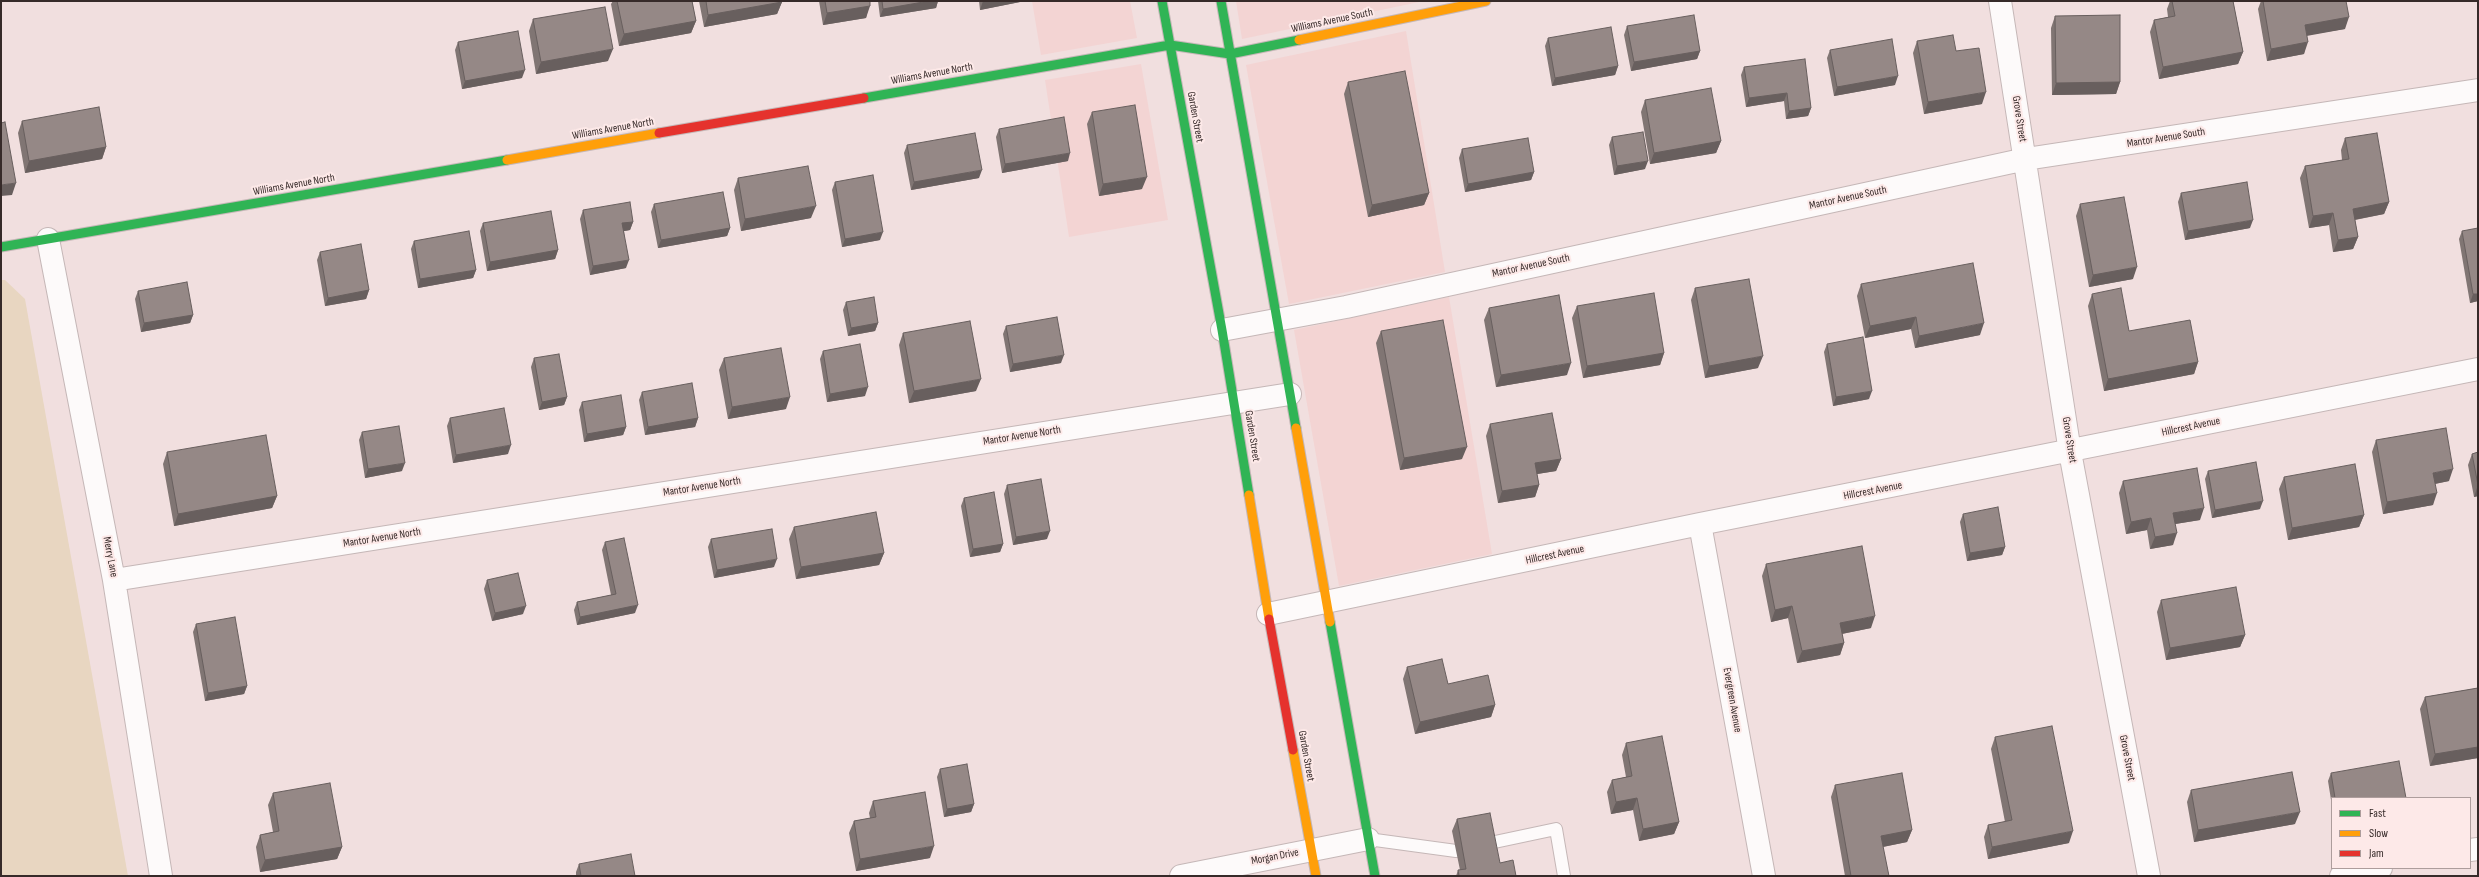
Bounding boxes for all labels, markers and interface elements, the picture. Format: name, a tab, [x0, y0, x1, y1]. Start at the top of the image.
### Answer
street label: Williams Avenue South	[1290, 6, 1374, 36]
street label: Williams Avenue North	[890, 60, 974, 88]
street label: Garden Street	[1184, 91, 1206, 143]
street label: Grove Street	[2009, 95, 2029, 143]
street label: Williams Avenue North	[571, 115, 655, 143]
street label: Mantor Avenue South	[2126, 125, 2206, 151]
street label: Williams Avenue North	[252, 171, 336, 199]
street label: Mantor Avenue South	[1808, 183, 1888, 213]
street label: Mantor Avenue South	[1491, 251, 1571, 281]
street label: Garden Street	[1241, 410, 1263, 462]
street label: Hillcrest Avenue	[2161, 414, 2221, 440]
street label: Grove Street	[2059, 416, 2079, 464]
street label: Mantor Avenue North	[982, 423, 1062, 449]
street label: Mantor Avenue North	[662, 474, 742, 500]
street label: Hillcrest Avenue	[1843, 479, 1903, 503]
street label: Mantor Avenue North	[342, 525, 422, 551]
street label: Merry Lane	[100, 536, 120, 578]
street label: Hillcrest Avenue	[1525, 542, 1585, 568]
street label: Evergreen Avenue	[1720, 667, 1744, 733]
street label: Garden Street	[1295, 730, 1317, 782]
street label: Grove Street	[2116, 734, 2138, 782]
legend	[2331, 797, 2471, 869]
text: Fast	[2369, 806, 2386, 821]
text: Slow	[2369, 826, 2388, 841]
street label: Morgan Drive	[1250, 846, 1300, 868]
text: Jam	[2369, 846, 2384, 861]

